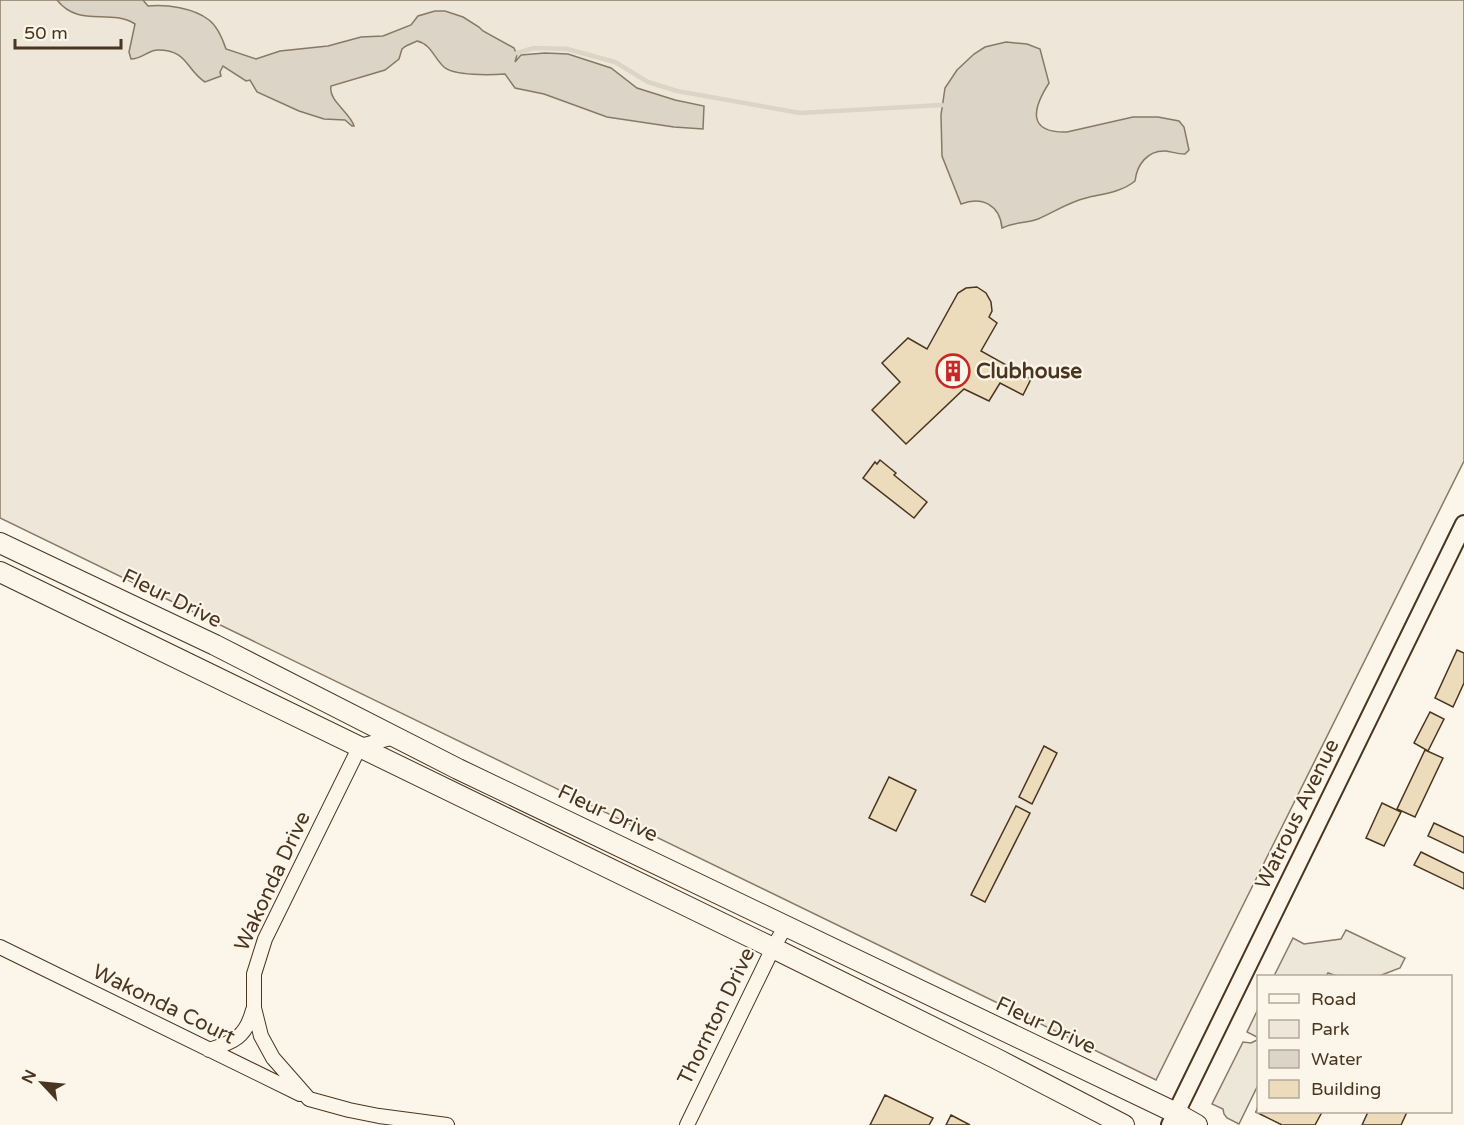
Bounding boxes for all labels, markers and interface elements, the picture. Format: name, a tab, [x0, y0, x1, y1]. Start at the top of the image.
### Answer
scale bar	[15, 12, 122, 50]
text: 50 m	[24, 22, 68, 44]
building icon: Clubhouse	[935, 353, 971, 389]
place label: Clubhouse	[976, 359, 1082, 384]
street label: Fleur Drive	[118, 564, 226, 633]
street label: Watrous Avenue	[1250, 735, 1345, 893]
street label: Fleur Drive	[554, 779, 662, 848]
street label: Wakonda Drive	[229, 807, 316, 955]
street label: Thornton Drive	[672, 943, 760, 1089]
street label: Wakonda Court	[88, 959, 239, 1050]
legend	[1257, 975, 1452, 1113]
text: Road	[1311, 988, 1356, 1010]
street label: Fleur Drive	[992, 991, 1100, 1060]
text: Park	[1311, 1018, 1350, 1040]
text: Water	[1311, 1048, 1362, 1070]
north arrow	[12, 1053, 72, 1113]
text: N	[18, 1067, 41, 1087]
text: Building	[1311, 1078, 1381, 1100]

